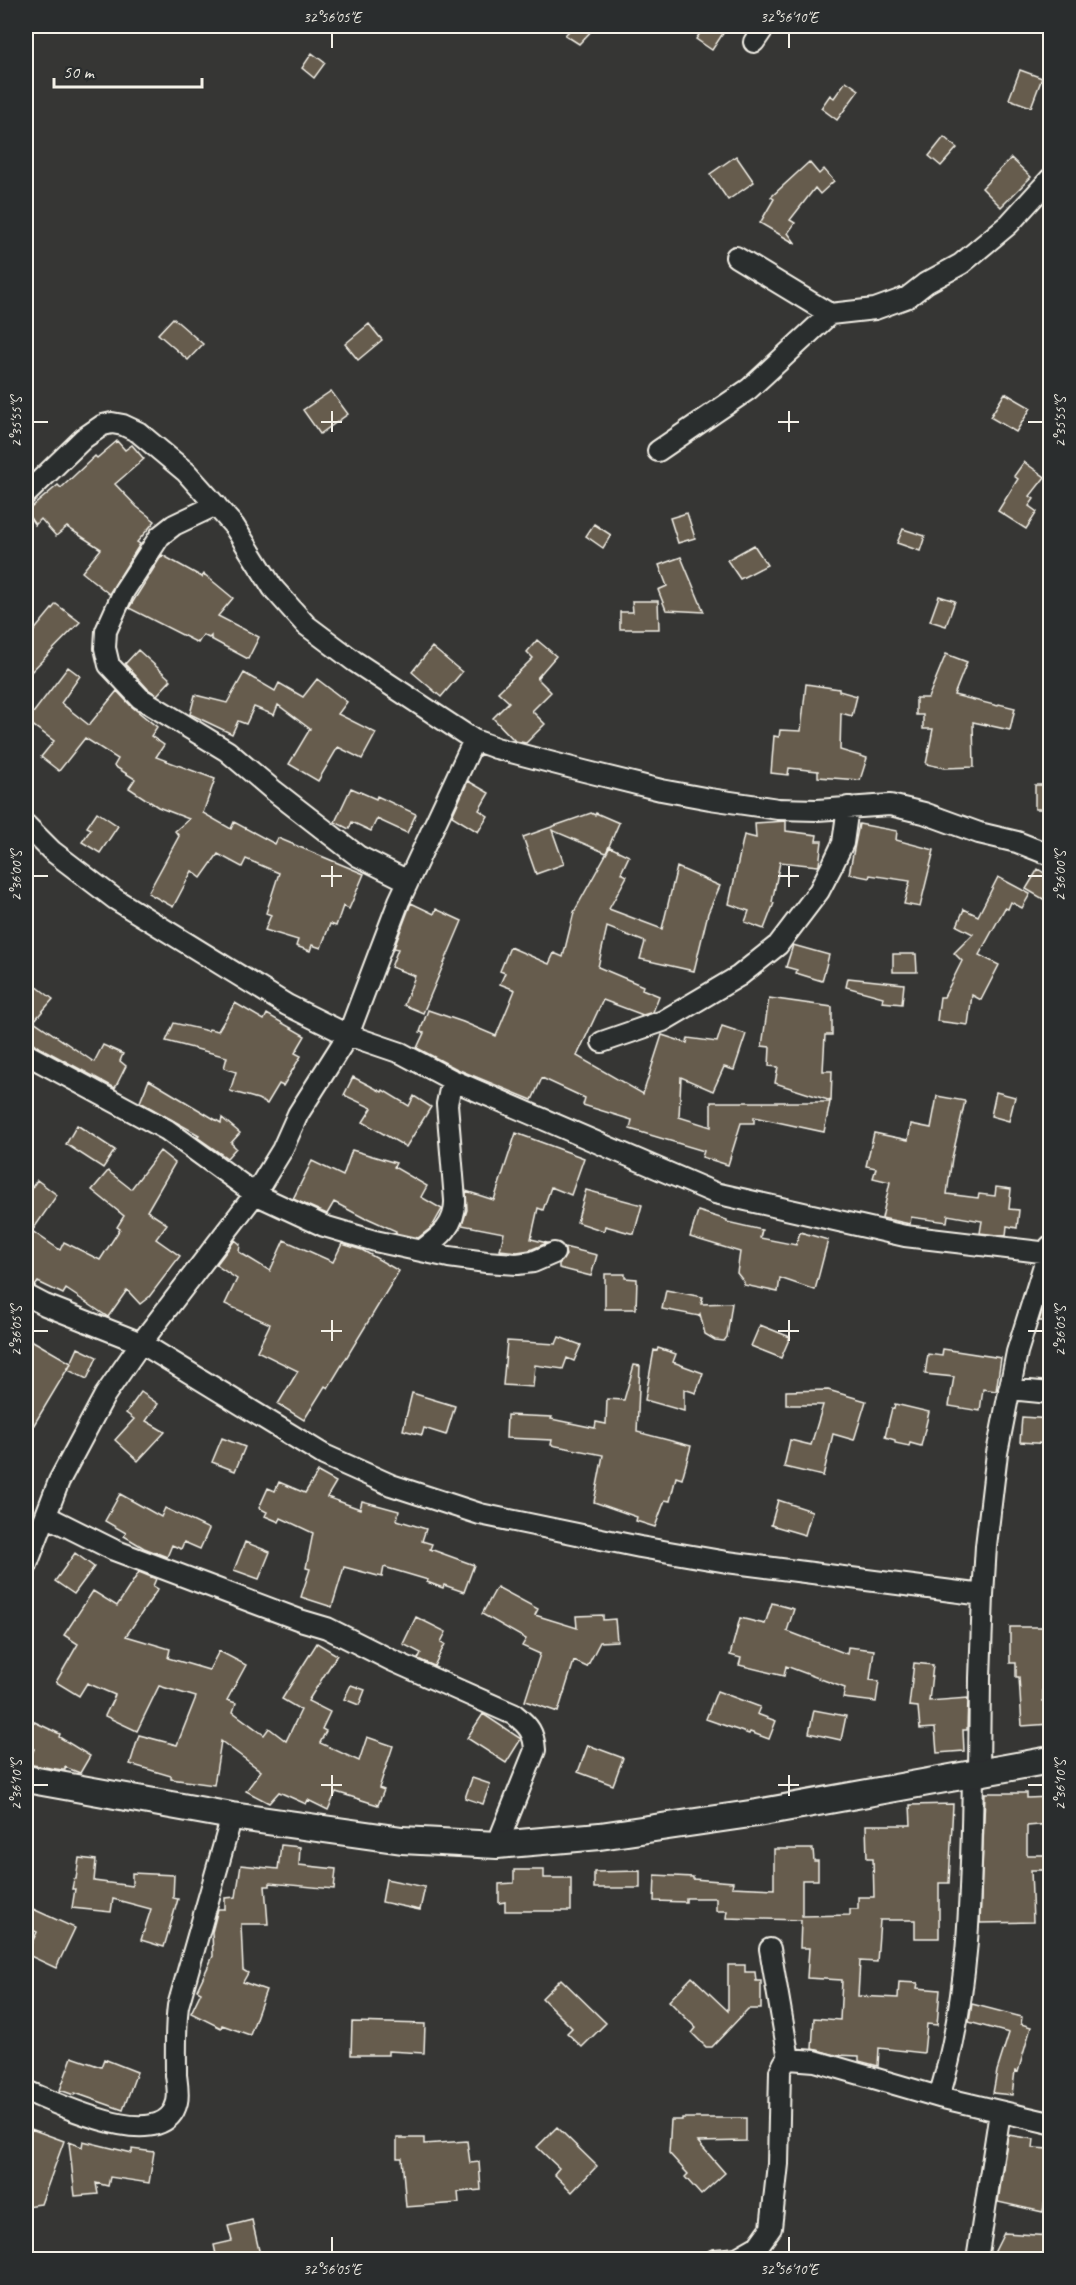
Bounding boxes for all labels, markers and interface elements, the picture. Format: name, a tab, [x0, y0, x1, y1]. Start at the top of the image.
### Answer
text: 32°56'05"E	[303, 8, 363, 27]
text: 32°56'10"E	[760, 8, 820, 27]
scale bar	[54, 51, 202, 89]
text: 50 m	[63, 61, 96, 83]
text: 2°35'55"S	[7, 394, 26, 447]
text: 2°35'55"S	[1051, 394, 1070, 447]
text: 2°36'00"S	[7, 848, 26, 901]
text: 2°36'00"S	[1051, 848, 1070, 901]
text: 2°36'05"S	[7, 1303, 26, 1356]
text: 2°36'05"S	[1051, 1303, 1070, 1356]
text: 2°36'10"S	[7, 1757, 26, 1810]
text: 2°36'10"S	[1051, 1757, 1070, 1810]
text: 32°56'05"E	[303, 2260, 363, 2279]
text: 32°56'10"E	[760, 2260, 820, 2279]

